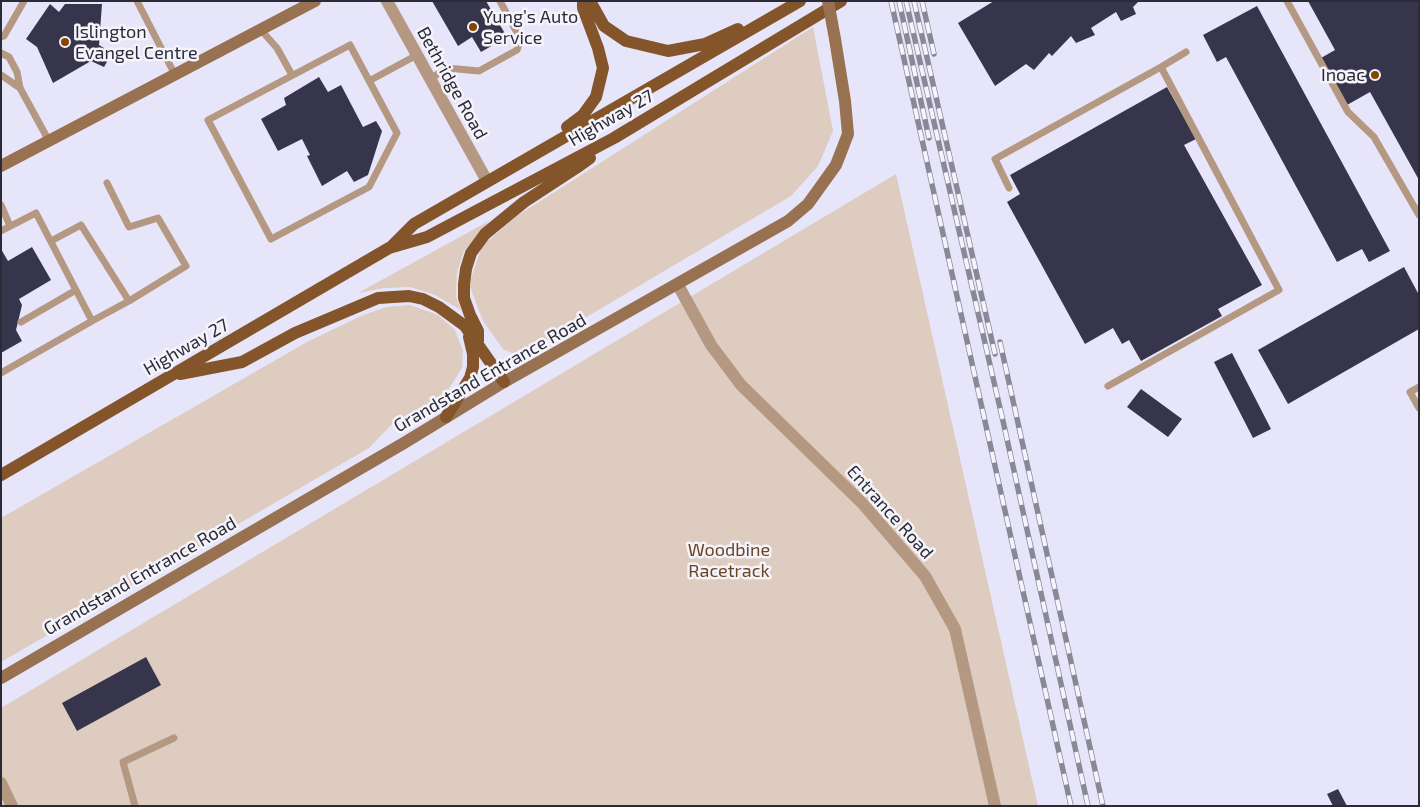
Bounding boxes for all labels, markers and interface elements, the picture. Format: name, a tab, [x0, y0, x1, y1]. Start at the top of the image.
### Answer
place label: Yung’s Auto Service	[483, 6, 578, 48]
place label: Islington Evangel Centre	[75, 21, 198, 64]
marker: Yung’s Auto Service	[467, 21, 479, 33]
street label: Bethridge Road	[412, 23, 492, 143]
marker: Islington Evangel Centre	[59, 36, 71, 48]
place label: Inoac	[1321, 64, 1365, 86]
marker: Inoac	[1369, 69, 1381, 81]
street label: Highway 27	[565, 85, 657, 151]
street label: Grandstand Entrance Road	[390, 309, 590, 437]
street label: Highway 27	[140, 314, 232, 380]
street label: Entrance Road	[842, 461, 938, 563]
street label: Grandstand Entrance Road	[40, 512, 240, 640]
park label: Woodbine Racetrack	[688, 539, 770, 582]

